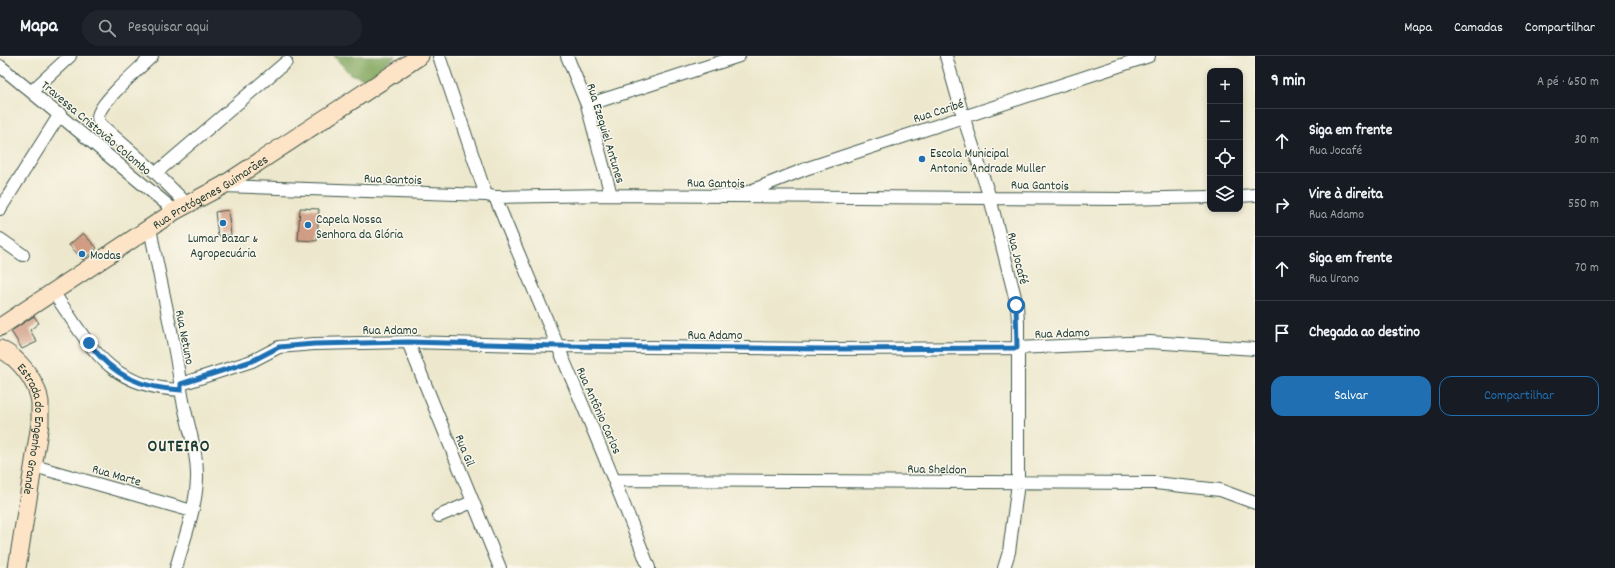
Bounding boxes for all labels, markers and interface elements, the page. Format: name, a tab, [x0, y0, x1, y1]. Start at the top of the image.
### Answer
search box	[82, 10, 362, 46]
text: Mapa	[20, 14, 58, 41]
icon: search	[96, 17, 118, 39]
text: Pesquisar aqui	[128, 17, 209, 39]
text: Mapa	[1404, 18, 1432, 38]
text: Camadas	[1454, 18, 1503, 38]
text: Compartilhar	[1525, 18, 1595, 38]
map controls	[1207, 68, 1243, 212]
button: +	[1207, 68, 1243, 104]
text: 9 min	[1271, 70, 1305, 94]
text: A pé · 650 m	[1537, 73, 1599, 92]
street label: Travessa Cristovão Colombo	[36, 77, 155, 181]
street label: Rua Ezequiel Antunes	[580, 81, 629, 186]
street label: Rua Caribé	[911, 95, 967, 129]
button: −	[1207, 104, 1243, 140]
text: Siga em frente	[1309, 120, 1392, 142]
icon: ahead	[1271, 130, 1293, 152]
text: 30 m	[1574, 131, 1599, 150]
button: locate	[1207, 140, 1243, 176]
text: Rua Jocafé	[1309, 142, 1362, 161]
place label: Escola Municipal Antonio Andrade Muller	[930, 145, 1046, 179]
street label: Rua Protógenes Guimarães	[149, 151, 273, 235]
marker: Escola Municipal Antonio Andrade Muller	[917, 154, 927, 164]
street label: Rua Gantois	[364, 170, 422, 191]
street label: Rua Gantois	[687, 174, 745, 195]
street label: Rua Gantois	[1011, 176, 1069, 197]
button: layers	[1207, 176, 1243, 212]
text: Vire à direita	[1309, 184, 1383, 206]
icon: right	[1271, 194, 1293, 216]
text: 550 m	[1568, 195, 1599, 214]
text: Rua Adamo	[1309, 206, 1364, 225]
place label: Capela Nossa Senhora da Glória	[316, 211, 404, 245]
marker: Lumar Bazar & Agropecuária	[218, 218, 228, 228]
marker: Capela Nossa Senhora da Glória	[303, 220, 313, 230]
place label: Lumar Bazar & Agropecuária	[188, 230, 259, 264]
street label: Rua Jocafé	[1001, 231, 1032, 287]
place label: Modas	[90, 247, 121, 266]
text: Siga em frente	[1309, 248, 1392, 270]
marker: Modas	[77, 249, 87, 259]
icon: ahead	[1271, 258, 1293, 280]
text: 70 m	[1575, 259, 1599, 278]
text: Rua Urano	[1309, 270, 1359, 289]
route start	[1007, 296, 1025, 314]
street label: Rua Netuno	[169, 309, 198, 367]
street label: Rua Adamo	[362, 322, 418, 341]
icon: arrive	[1271, 322, 1293, 344]
text: Chegada ao destino	[1309, 322, 1420, 344]
street label: Rua Adamo	[1034, 324, 1090, 345]
street label: Rua Adamo	[687, 327, 743, 346]
route end	[80, 334, 98, 352]
street label: Estrada do Engenho Grande	[11, 360, 47, 496]
street label: Rua Antônio Carlos	[570, 364, 625, 458]
button: Salvar	[1271, 376, 1431, 416]
button: Compartilhar	[1439, 376, 1599, 416]
street label: Rua Gil	[449, 432, 479, 470]
district label: OUTEIRO	[148, 436, 210, 460]
street label: Rua Marte	[90, 460, 143, 493]
street label: Rua Sheldon	[907, 460, 967, 481]

